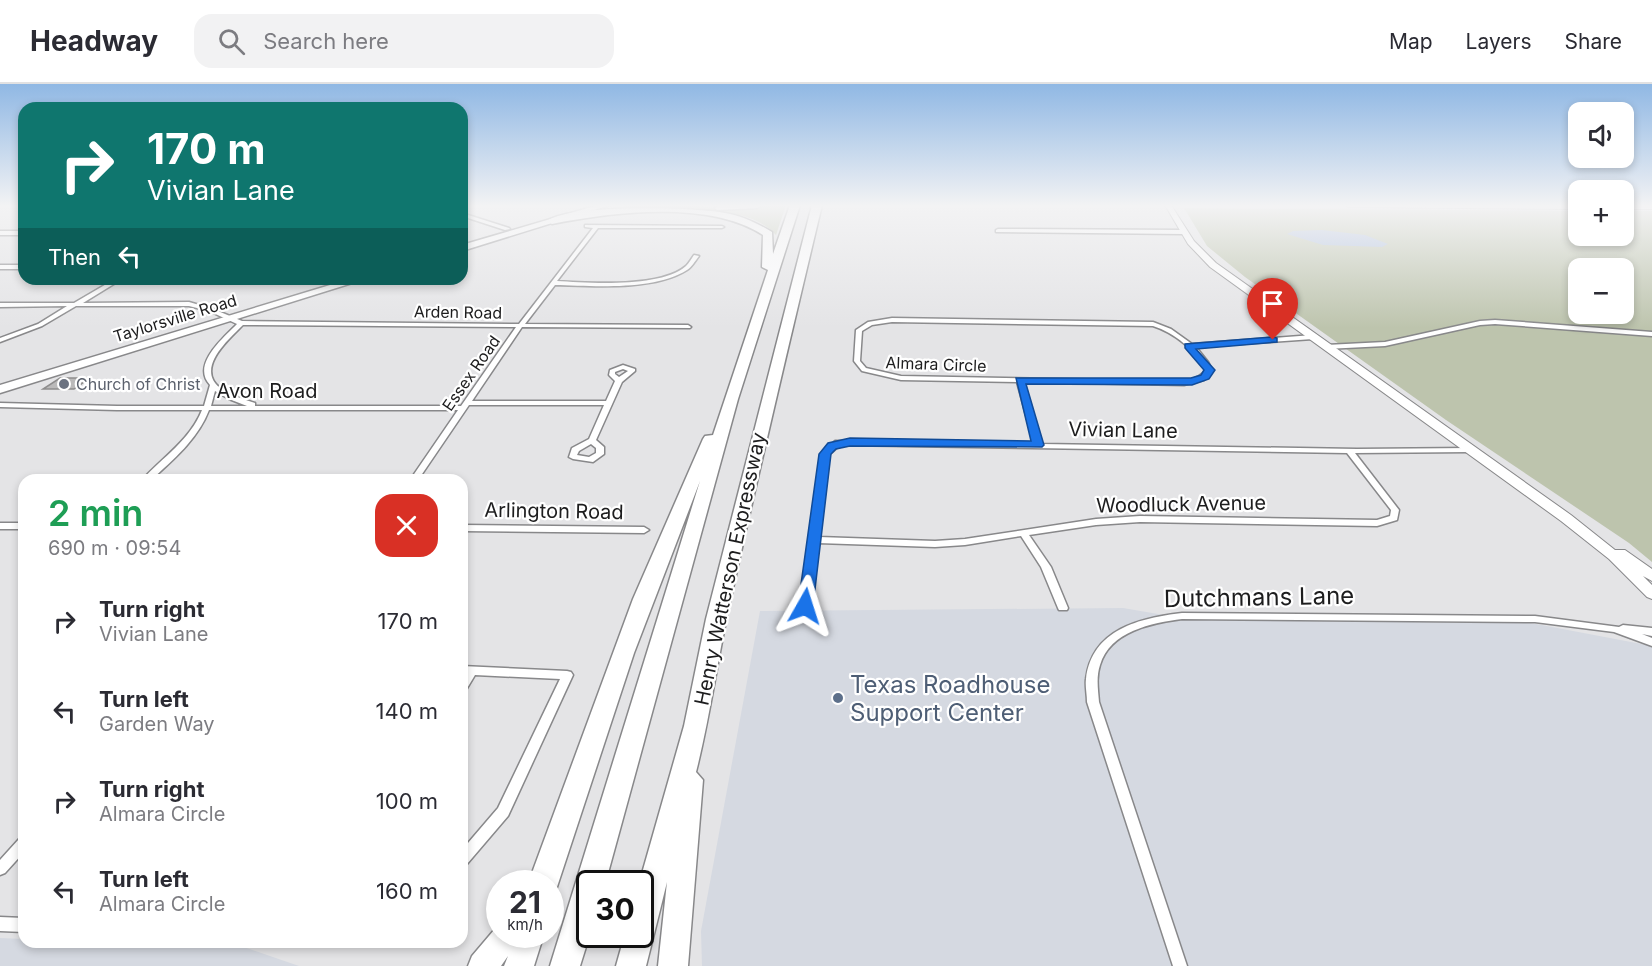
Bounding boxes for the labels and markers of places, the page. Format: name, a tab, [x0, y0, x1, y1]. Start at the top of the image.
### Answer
pin	[1247, 278, 1298, 340]
place label: Church of Christ	[76, 374, 200, 394]
marker: Church of Christ	[57, 377, 71, 391]
place label: Texas Roadhouse Support Center	[850, 670, 1050, 727]
marker: Texas Roadhouse Support Center	[831, 691, 845, 705]

